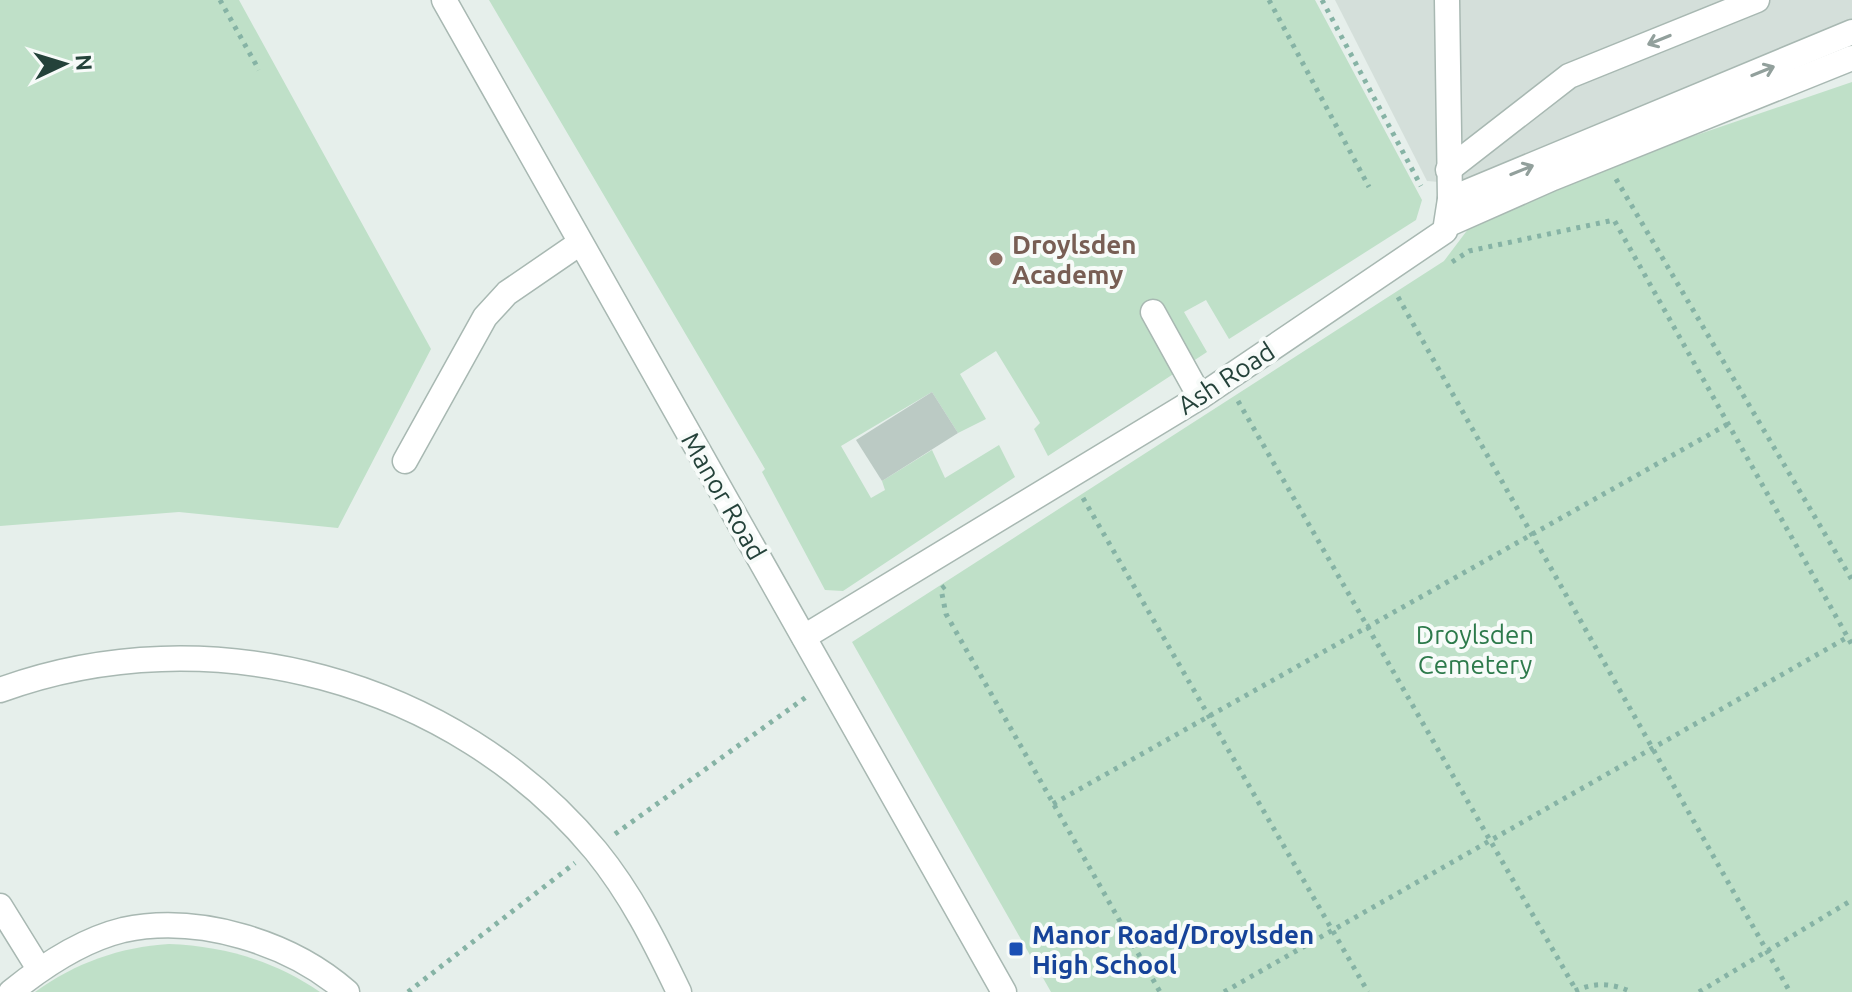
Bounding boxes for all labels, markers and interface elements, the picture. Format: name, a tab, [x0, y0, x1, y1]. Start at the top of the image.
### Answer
north arrow	[24, 24, 104, 104]
one-way arrow	[1647, 33, 1672, 48]
text: N	[71, 54, 97, 72]
one-way arrow	[1750, 63, 1775, 77]
one-way arrow	[1509, 162, 1534, 176]
place label: Droylsden Academy	[1012, 230, 1137, 289]
marker: Droylsden Academy	[987, 250, 1005, 268]
street label: Ash Road	[1172, 336, 1280, 420]
street label: Manor Road	[676, 427, 772, 565]
park label: Droylsden Cemetery	[1416, 620, 1534, 679]
place label: Manor Road/Droylsden High School	[1032, 920, 1314, 979]
marker: Manor Road/Droylsden High School	[1007, 940, 1025, 958]

